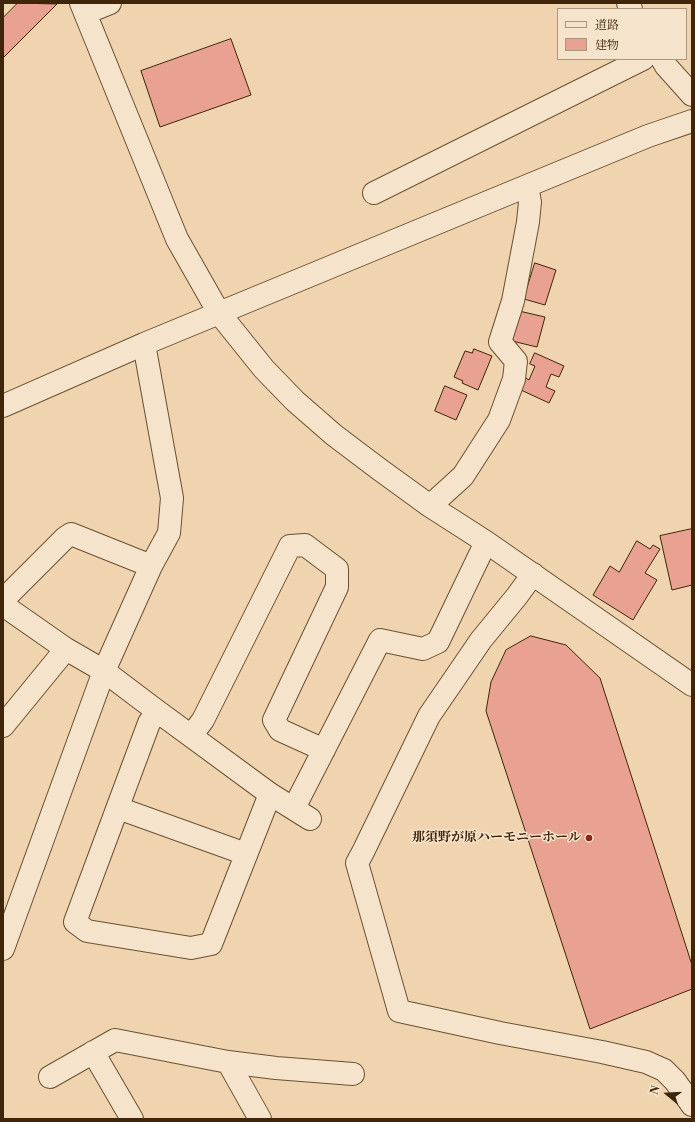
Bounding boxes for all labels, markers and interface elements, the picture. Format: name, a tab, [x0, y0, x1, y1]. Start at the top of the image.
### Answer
legend	[557, 8, 687, 60]
text: 道路	[595, 18, 619, 33]
text: 建物	[595, 38, 619, 53]
place label: 那須野が原ハーモニーホール	[412, 830, 581, 846]
marker: 那須野が原ハーモニーホール	[584, 833, 594, 843]
north arrow	[647, 1074, 687, 1114]
text: N	[648, 1084, 664, 1097]

